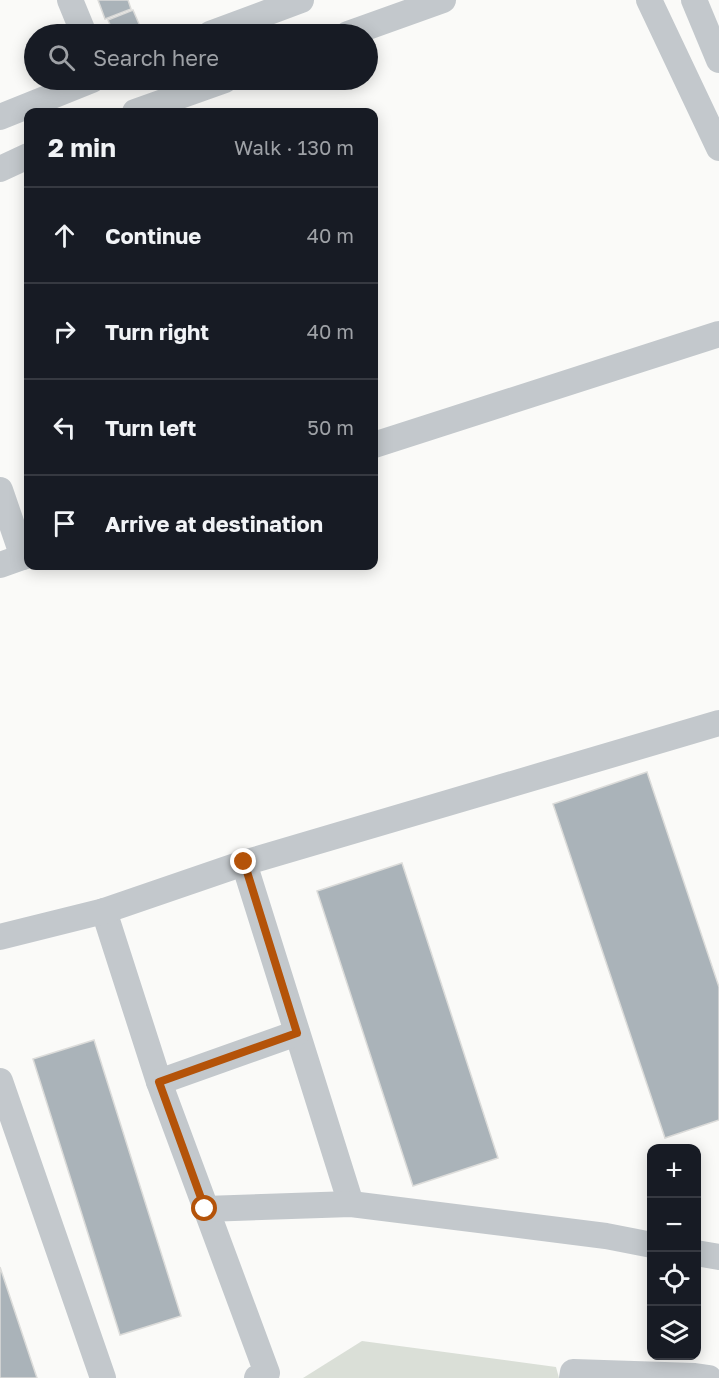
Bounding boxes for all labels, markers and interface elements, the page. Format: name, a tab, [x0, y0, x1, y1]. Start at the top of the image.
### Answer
search box	[24, 24, 378, 90]
icon: search	[45, 41, 78, 74]
text: Search here	[93, 44, 219, 71]
text: 2 min	[48, 132, 116, 163]
text: Walk · 130 m	[234, 135, 354, 159]
icon: ahead	[48, 219, 81, 252]
text: Continue	[105, 222, 201, 249]
text: 40 m	[307, 223, 354, 247]
icon: right	[48, 315, 81, 348]
text: Turn right	[105, 318, 209, 345]
text: 40 m	[307, 319, 354, 343]
icon: left	[48, 411, 81, 444]
text: Turn left	[105, 414, 196, 441]
text: 50 m	[307, 415, 354, 439]
icon: arrive	[48, 507, 81, 540]
text: Arrive at destination	[105, 510, 323, 537]
route end	[230, 848, 256, 874]
map controls	[647, 1144, 701, 1360]
button: +	[647, 1144, 701, 1198]
route start	[191, 1195, 217, 1221]
button: −	[647, 1198, 701, 1252]
button: locate	[647, 1252, 701, 1306]
button: layers	[647, 1306, 701, 1360]

